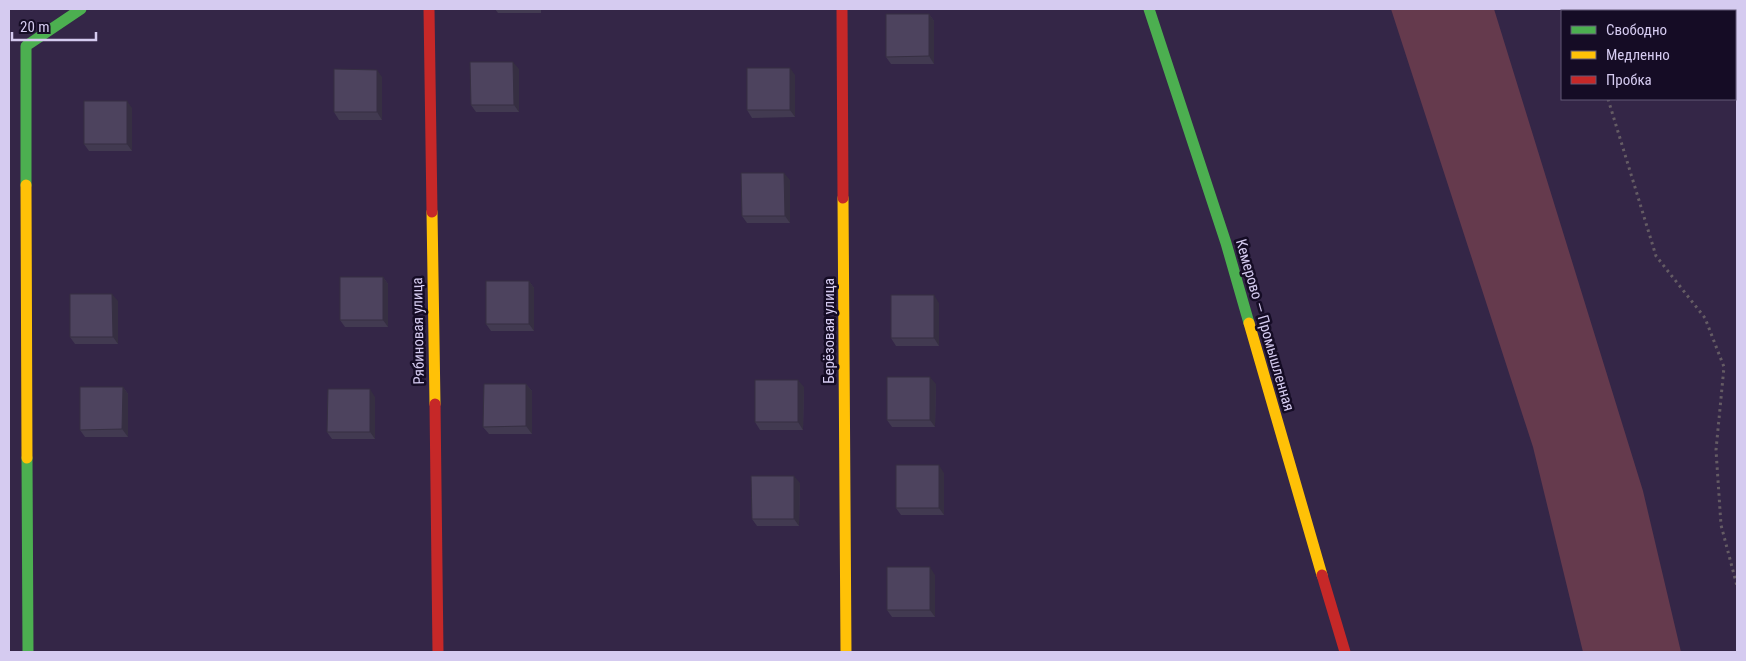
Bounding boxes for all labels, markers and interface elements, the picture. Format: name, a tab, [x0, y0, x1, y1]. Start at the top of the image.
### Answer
scale bar	[12, 10, 96, 42]
legend	[1561, 10, 1736, 100]
text: 20 m	[20, 18, 50, 36]
text: Свободно	[1606, 21, 1667, 39]
text: Медленно	[1606, 46, 1670, 64]
text: Пробка	[1606, 71, 1652, 89]
street label: Кемерово — Промышленная	[1232, 237, 1298, 413]
street label: Рябиновая улица	[408, 277, 428, 385]
street label: Берёзовая улица	[820, 278, 838, 384]

